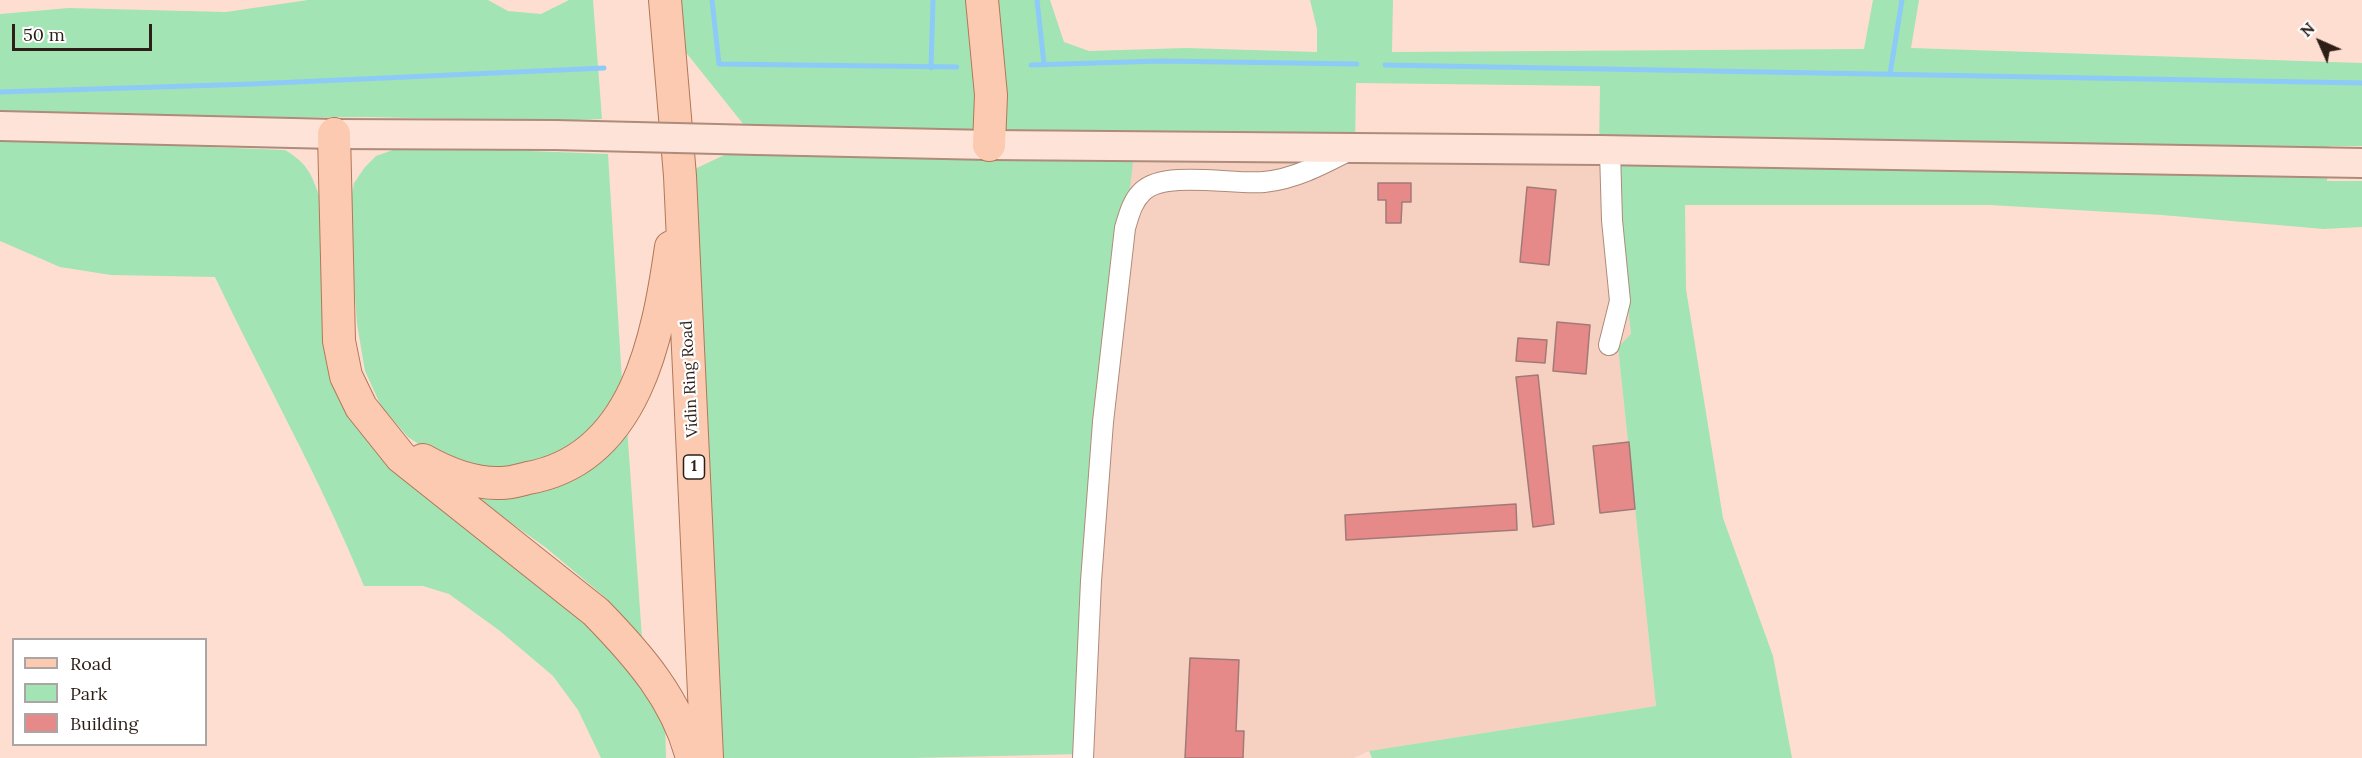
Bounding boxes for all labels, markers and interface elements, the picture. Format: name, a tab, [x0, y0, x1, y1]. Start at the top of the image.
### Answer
scale bar	[15, 12, 154, 50]
north arrow	[2290, 12, 2350, 72]
text: N	[2296, 18, 2319, 41]
text: 50 m	[23, 23, 65, 46]
street label: Vidin Ring Road	[677, 320, 703, 438]
road number: 1	[684, 455, 704, 479]
legend	[12, 638, 207, 746]
text: Road	[70, 652, 112, 675]
text: Park	[70, 682, 107, 705]
text: Building	[70, 712, 138, 735]

